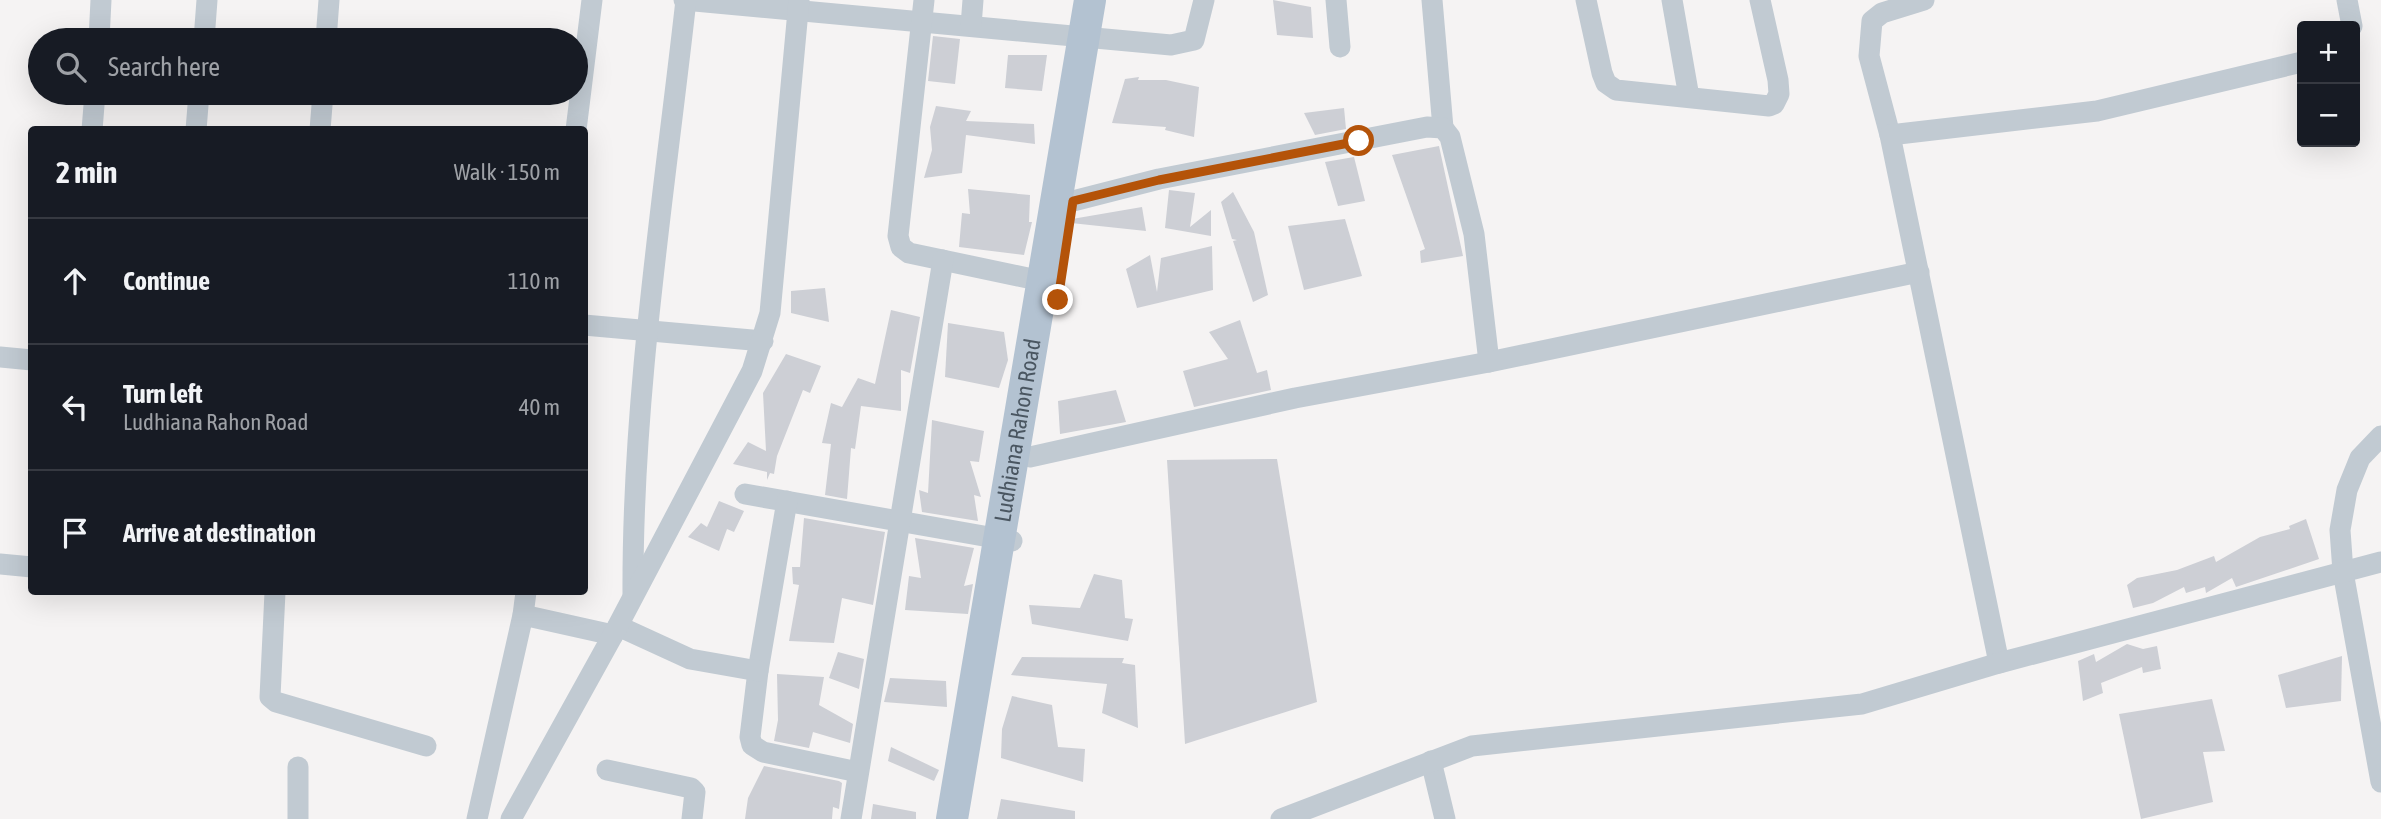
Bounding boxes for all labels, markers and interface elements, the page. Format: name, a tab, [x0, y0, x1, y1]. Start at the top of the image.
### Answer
map controls	[2297, 21, 2360, 147]
button: +	[2297, 21, 2360, 84]
search box	[28, 28, 588, 105]
icon: search	[52, 48, 90, 86]
text: Search here	[108, 52, 220, 82]
button: −	[2297, 84, 2360, 147]
route start	[1343, 125, 1374, 156]
text: 2 min	[56, 155, 117, 189]
text: Walk · 150 m	[454, 159, 560, 185]
icon: ahead	[56, 262, 94, 300]
text: Continue	[123, 266, 210, 296]
text: 110 m	[508, 268, 560, 294]
route end	[1042, 284, 1073, 315]
street label: Ludhiana Rahon Road	[989, 337, 1046, 524]
text: Turn left	[123, 379, 203, 409]
icon: left	[56, 388, 94, 426]
text: 40 m	[519, 394, 560, 420]
text: Ludhiana Rahon Road	[123, 409, 308, 435]
icon: arrive	[56, 514, 94, 552]
text: Arrive at destination	[123, 518, 316, 548]

